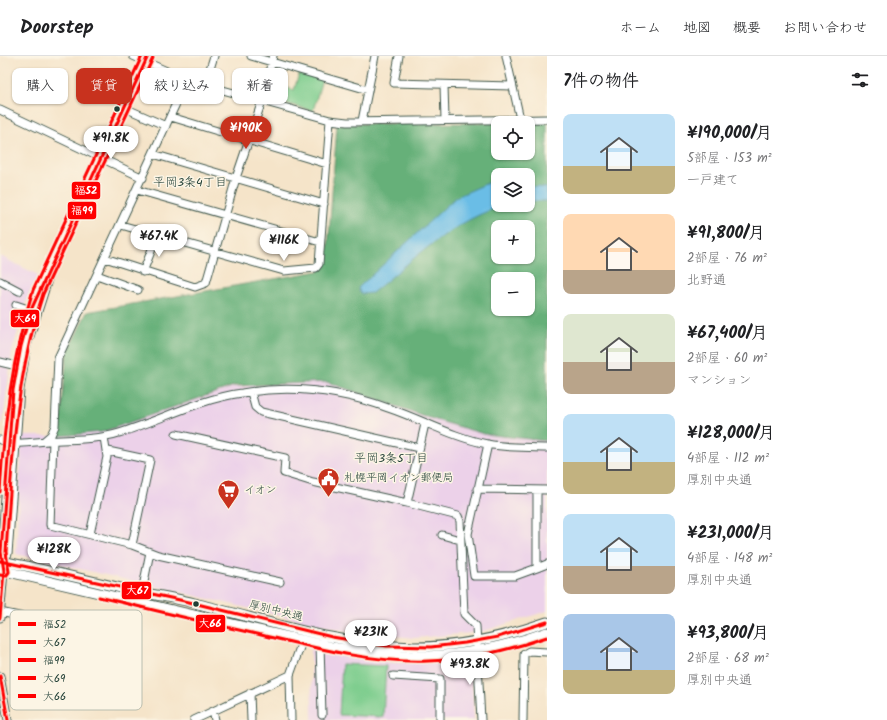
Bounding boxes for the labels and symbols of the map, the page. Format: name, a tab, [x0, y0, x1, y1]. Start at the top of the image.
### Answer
unlabelled marker	[112, 104, 122, 114]
pin: ¥190K	[218, 116, 274, 150]
pin: ¥91.8K	[78, 126, 144, 160]
district label: 平岡3条4丁目	[153, 173, 227, 192]
line badge: 福52	[71, 181, 101, 200]
text: 福52	[75, 182, 97, 200]
line badge: 福99	[67, 201, 97, 220]
text: 福99	[71, 202, 93, 220]
pin: ¥67.4K	[126, 224, 192, 258]
pin: ¥116K	[256, 228, 312, 262]
line badge: 大69	[10, 309, 40, 328]
text: 大69	[14, 310, 37, 328]
district label: 平岡3条5丁目	[354, 449, 428, 468]
public building icon: 札幌平岡イオン郵便局	[315, 465, 341, 498]
place label: 札幌平岡イオン郵便局	[344, 469, 454, 487]
supermarket icon: イオン	[215, 477, 241, 510]
place label: イオン	[244, 481, 277, 499]
pin: ¥128K	[26, 537, 82, 571]
line badge: 大67	[121, 581, 152, 600]
text: 大67	[126, 582, 149, 600]
street label: 厚別中央通	[247, 596, 305, 626]
unlabelled marker	[191, 599, 201, 609]
legend	[10, 610, 142, 710]
line badge: 大66	[195, 614, 226, 633]
text: 大66	[199, 615, 221, 633]
text: 福52	[43, 616, 66, 634]
pin: ¥231K	[343, 620, 399, 654]
text: 大67	[43, 634, 66, 652]
text: 福99	[43, 652, 65, 670]
pin: ¥93.8K	[437, 652, 503, 686]
text: 大69	[43, 670, 66, 688]
text: 大66	[43, 688, 66, 706]

